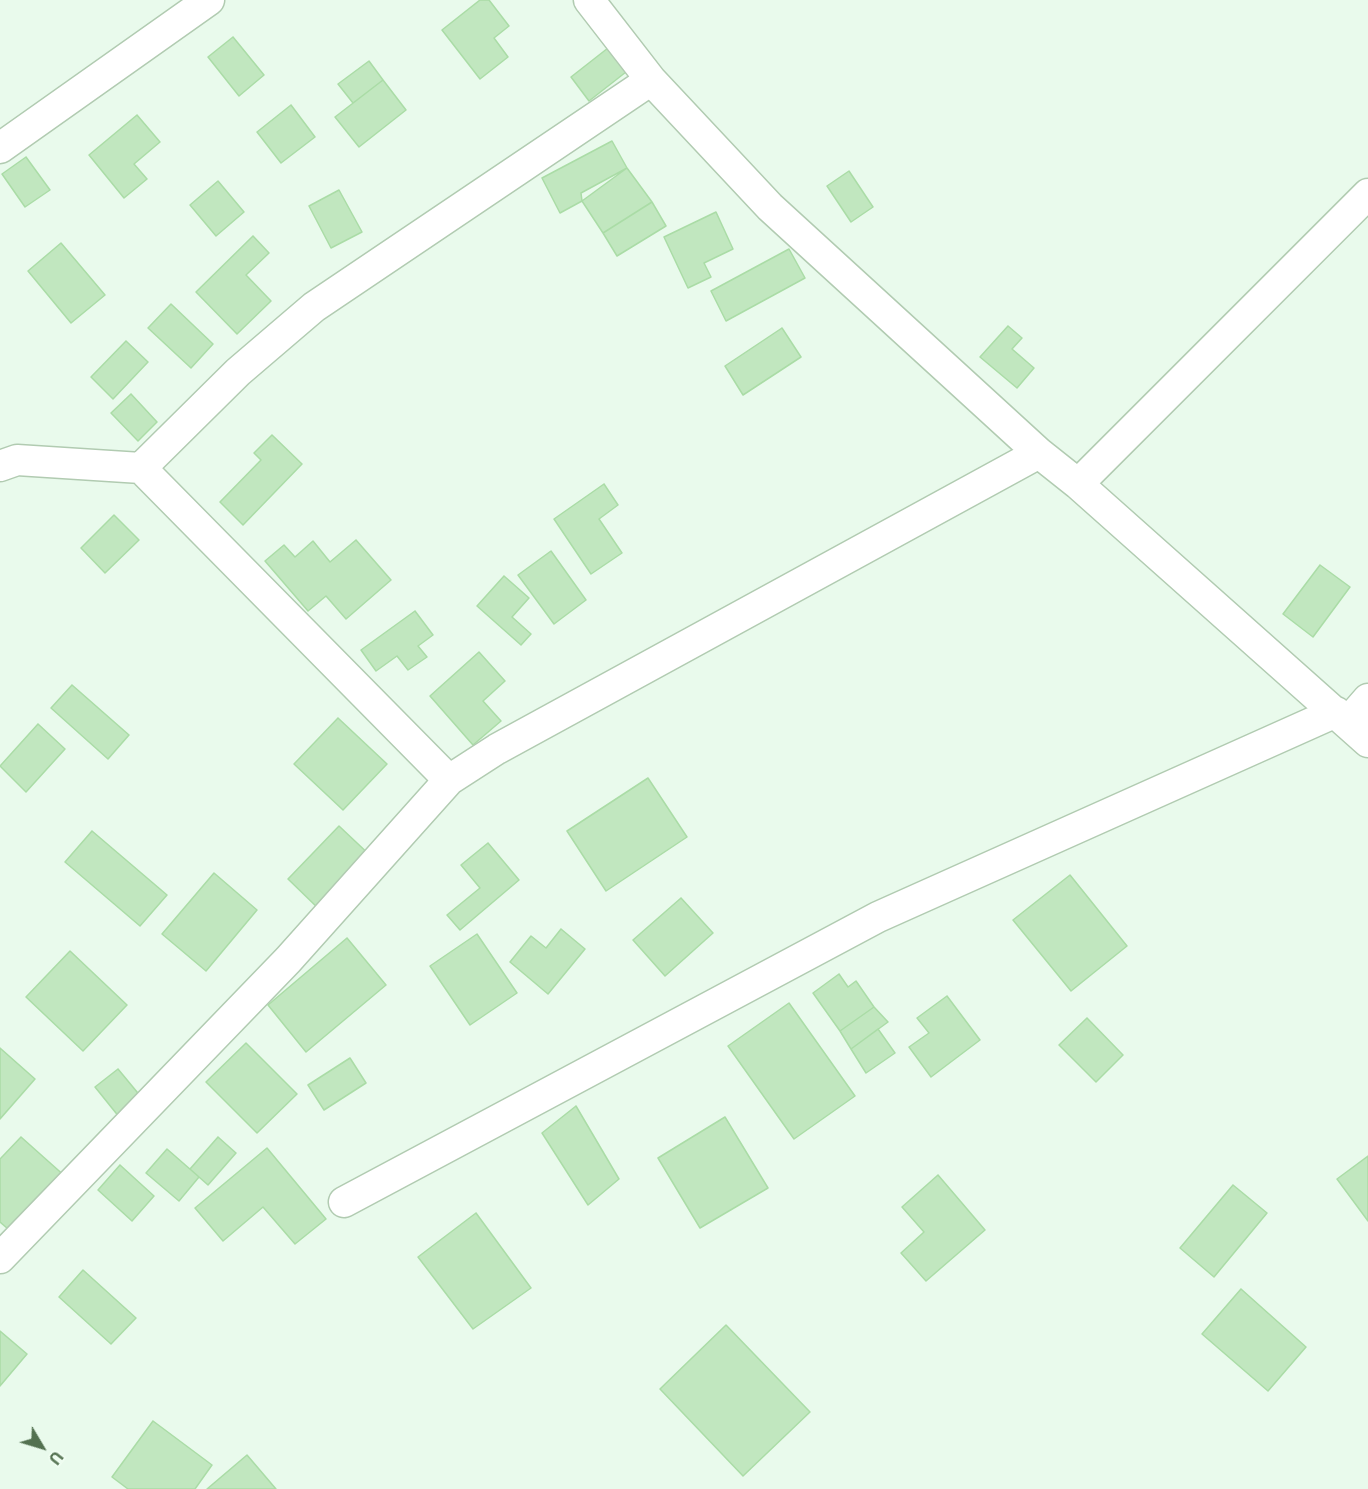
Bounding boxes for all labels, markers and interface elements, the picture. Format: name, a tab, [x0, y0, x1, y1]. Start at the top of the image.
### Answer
north arrow	[12, 1417, 72, 1477]
text: U	[44, 1447, 69, 1470]

